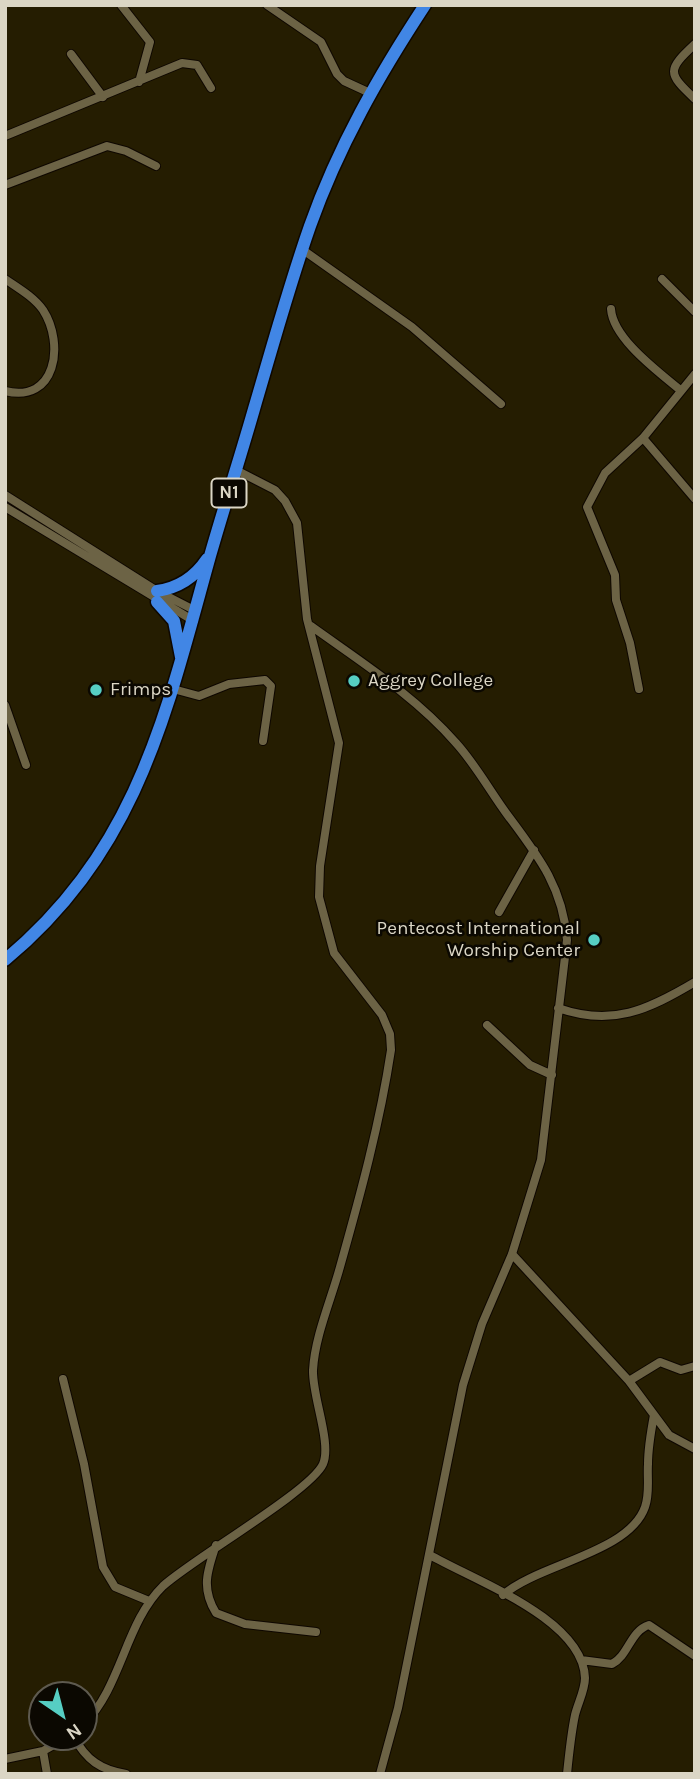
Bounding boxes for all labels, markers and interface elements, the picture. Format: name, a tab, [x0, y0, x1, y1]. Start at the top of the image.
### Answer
road number: N1	[212, 478, 246, 508]
place label: Aggrey College	[368, 670, 493, 692]
marker: Aggrey College	[346, 673, 362, 689]
place label: Frimps	[110, 679, 171, 701]
marker: Frimps	[88, 682, 104, 698]
place label: Pentecost International Worship Center	[377, 918, 580, 962]
marker: Pentecost International Worship Center	[586, 932, 602, 948]
north arrow	[28, 1681, 98, 1751]
text: N	[62, 1719, 86, 1744]

